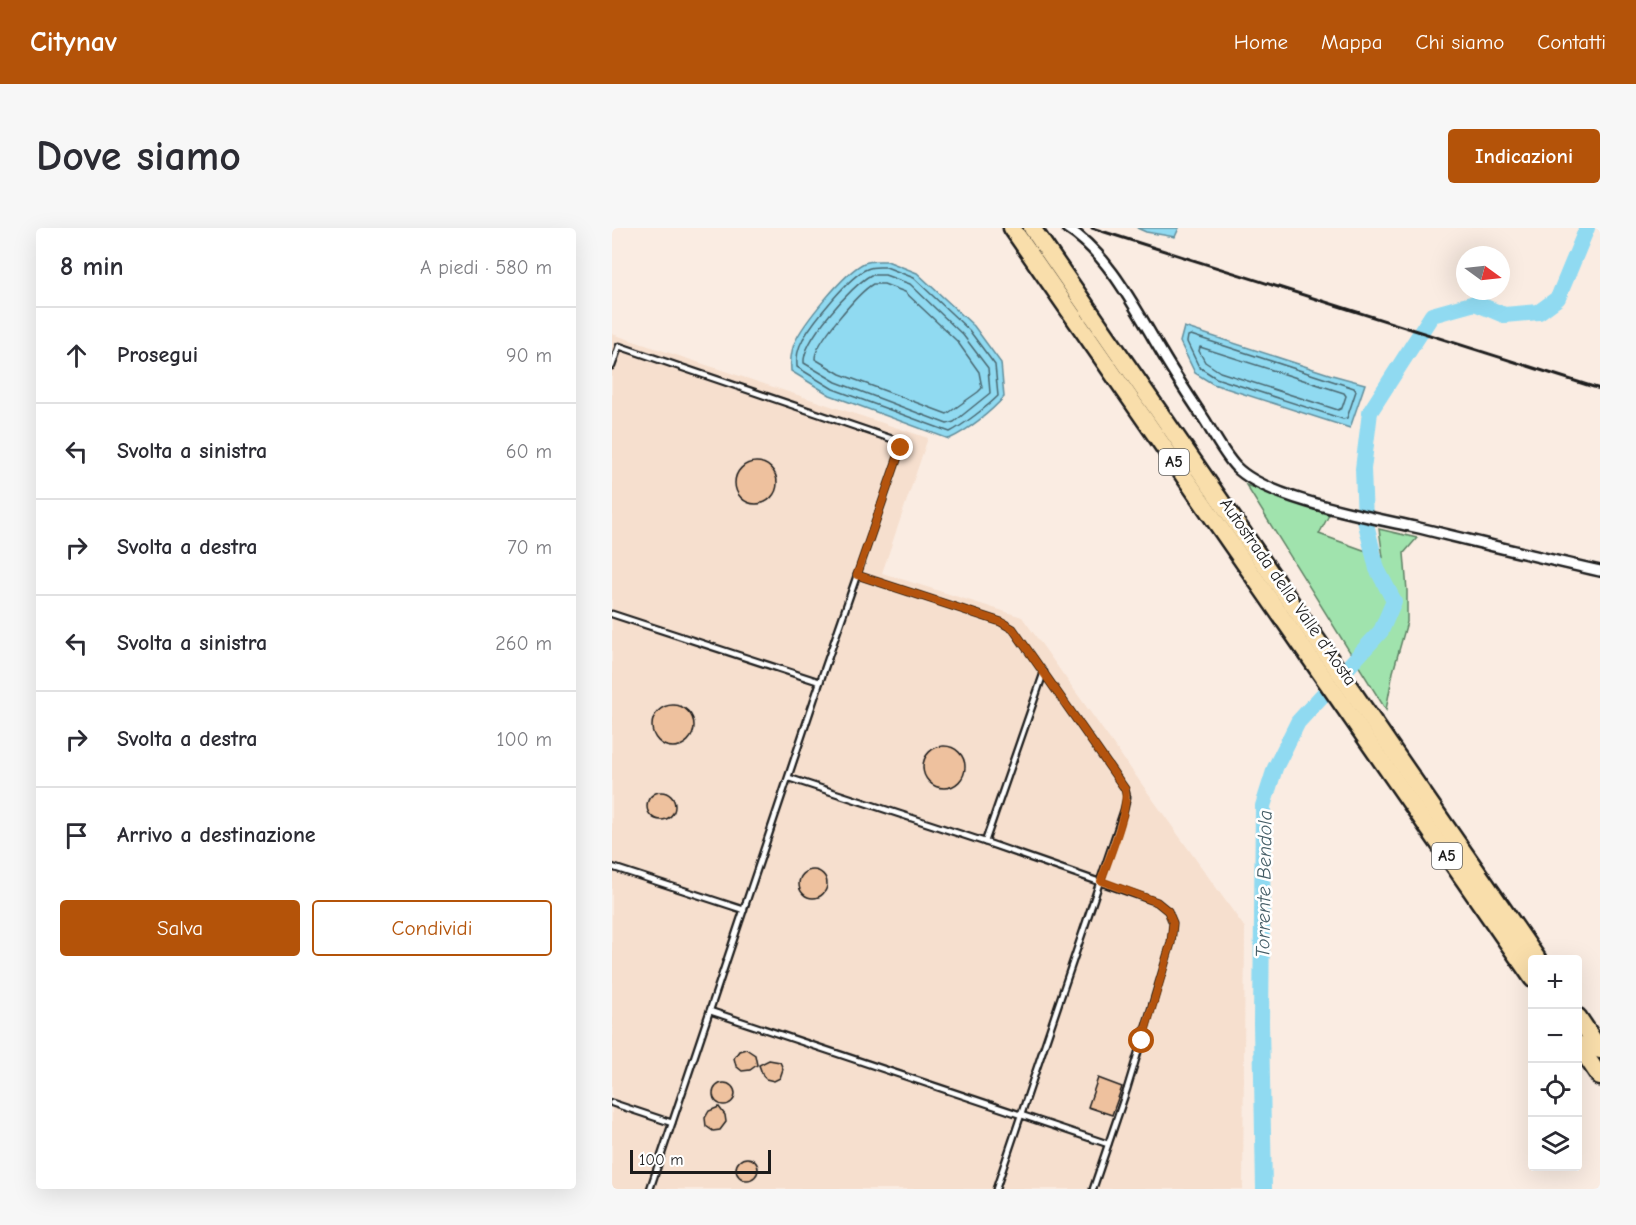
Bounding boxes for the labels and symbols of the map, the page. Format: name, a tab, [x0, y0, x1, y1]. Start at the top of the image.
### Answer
north arrow	[1456, 246, 1510, 300]
route end	[887, 434, 913, 460]
road number: A5	[1159, 449, 1189, 475]
street label: Autostrada della Valle d'Aosta	[1215, 494, 1361, 690]
water label: Torrente Bendola	[1251, 810, 1277, 958]
road number: A5	[1432, 843, 1462, 869]
route start	[1128, 1027, 1154, 1053]
scale bar	[630, 1147, 771, 1174]

